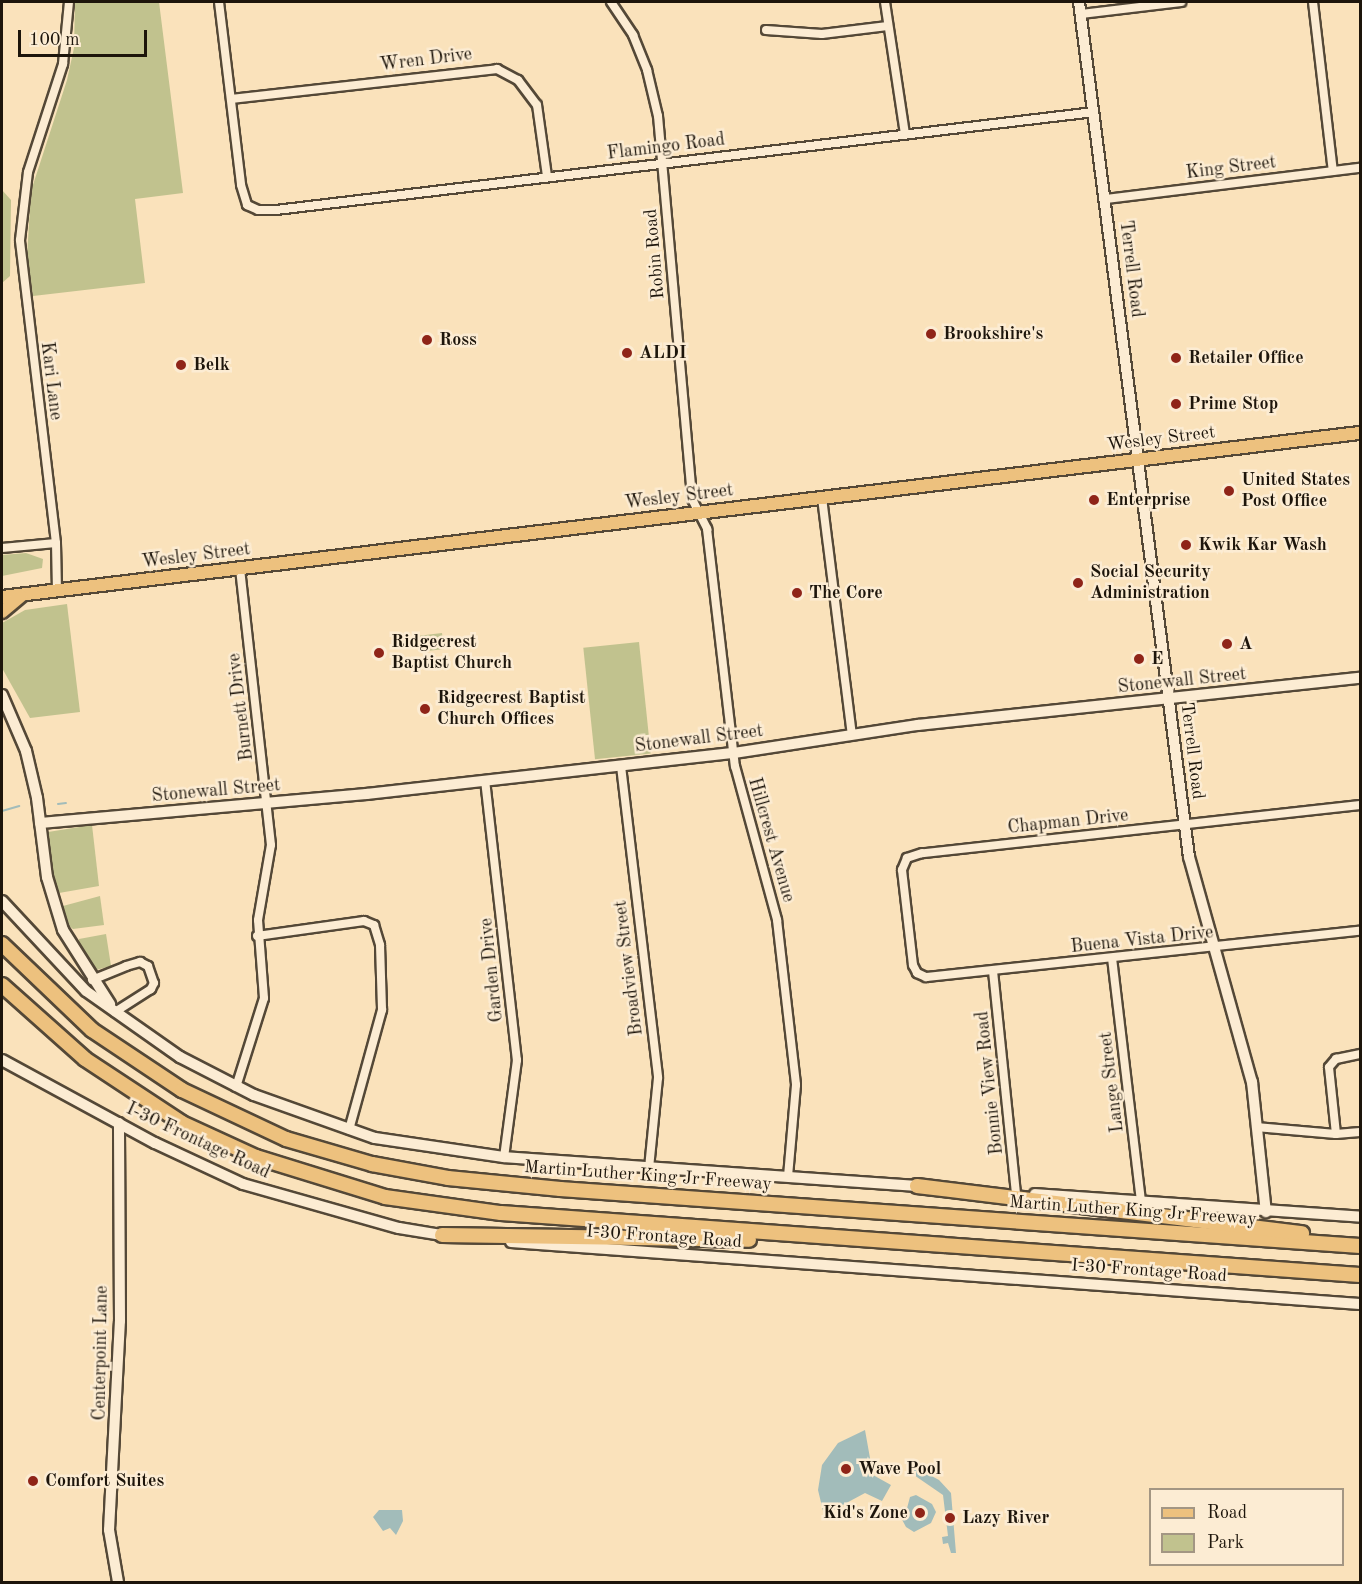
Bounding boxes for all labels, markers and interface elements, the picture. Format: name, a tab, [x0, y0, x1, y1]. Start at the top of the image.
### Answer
scale bar	[21, 18, 150, 56]
text: 100 m	[29, 31, 80, 49]
street label: Wren Drive	[379, 44, 473, 76]
street label: Flamingo Road	[606, 129, 726, 165]
street label: King Street	[1185, 152, 1277, 184]
street label: Robin Road	[640, 208, 670, 300]
street label: Terrell Road	[1114, 219, 1148, 319]
place label: Brookshire's	[943, 323, 1043, 345]
marker: Brookshire's	[924, 327, 938, 341]
place label: Ross	[439, 329, 477, 351]
marker: Ross	[420, 333, 434, 347]
street label: Kari Lane	[35, 341, 67, 421]
place label: ALDI	[639, 342, 687, 364]
marker: ALDI	[620, 346, 634, 360]
place label: Retailer Office	[1188, 347, 1304, 369]
marker: Retailer Office	[1169, 351, 1183, 365]
place label: Belk	[193, 354, 230, 376]
marker: Belk	[174, 358, 188, 372]
place label: Prime Stop	[1188, 393, 1278, 415]
marker: Prime Stop	[1169, 397, 1183, 411]
street label: Wesley Street	[1106, 422, 1216, 456]
place label: United States Post Office	[1241, 470, 1350, 512]
street label: Wesley Street	[624, 480, 734, 514]
marker: United States Post Office	[1222, 484, 1236, 498]
place label: Enterprise	[1106, 489, 1190, 511]
marker: Enterprise	[1087, 493, 1101, 507]
place label: Kwik Kar Wash	[1198, 534, 1327, 556]
marker: Kwik Kar Wash	[1179, 538, 1193, 552]
street label: Wesley Street	[141, 539, 251, 573]
place label: Social Security Administration	[1090, 562, 1211, 604]
marker: Social Security Administration	[1071, 576, 1085, 590]
place label: The Core	[809, 582, 883, 604]
marker: The Core	[790, 586, 804, 600]
place label: Ridgecrest Baptist Church	[391, 632, 512, 674]
place label: A	[1239, 633, 1253, 655]
marker: A	[1220, 637, 1234, 651]
marker: Ridgecrest Baptist Church	[372, 646, 386, 660]
place label: E	[1151, 648, 1163, 670]
street label: Burnett Drive	[224, 652, 258, 762]
marker: E	[1132, 652, 1146, 666]
street label: Stonewall Street	[1117, 664, 1247, 698]
place label: Ridgecrest Baptist Church Offices	[437, 688, 586, 730]
street label: Terrell Road	[1175, 701, 1209, 801]
marker: Ridgecrest Baptist Church Offices	[418, 702, 432, 716]
street label: Stonewall Street	[634, 720, 764, 758]
street label: Stonewall Street	[151, 775, 281, 807]
street label: Hillcrest Avenue	[743, 775, 799, 905]
street label: Chapman Drive	[1007, 805, 1129, 839]
street label: Broadview Street	[610, 899, 648, 1037]
street label: Garden Drive	[476, 917, 508, 1023]
street label: Buena Vista Drive	[1070, 922, 1214, 958]
street label: Bonnie View Road	[972, 1010, 1008, 1156]
street label: Lange Street	[1095, 1030, 1129, 1134]
street label: I-30 Frontage Road	[123, 1098, 273, 1184]
street label: Martin Luther King Jr Freeway	[523, 1157, 773, 1195]
street label: Martin Luther King Jr Freeway	[1008, 1192, 1258, 1230]
street label: I-30 Frontage Road	[585, 1221, 743, 1253]
street label: I-30 Frontage Road	[1070, 1255, 1228, 1287]
street label: Centerpoint Lane	[89, 1285, 113, 1421]
place label: Wave Pool	[858, 1458, 941, 1480]
marker: Wave Pool	[839, 1462, 853, 1476]
place label: Comfort Suites	[45, 1470, 164, 1492]
marker: Comfort Suites	[26, 1474, 40, 1488]
legend	[1149, 1488, 1344, 1566]
place label: Kid's Zone	[823, 1502, 908, 1524]
text: Road	[1207, 1504, 1247, 1522]
marker: Kid's Zone	[913, 1506, 927, 1520]
place label: Lazy River	[962, 1507, 1049, 1529]
marker: Lazy River	[943, 1511, 957, 1525]
text: Park	[1207, 1534, 1244, 1552]

